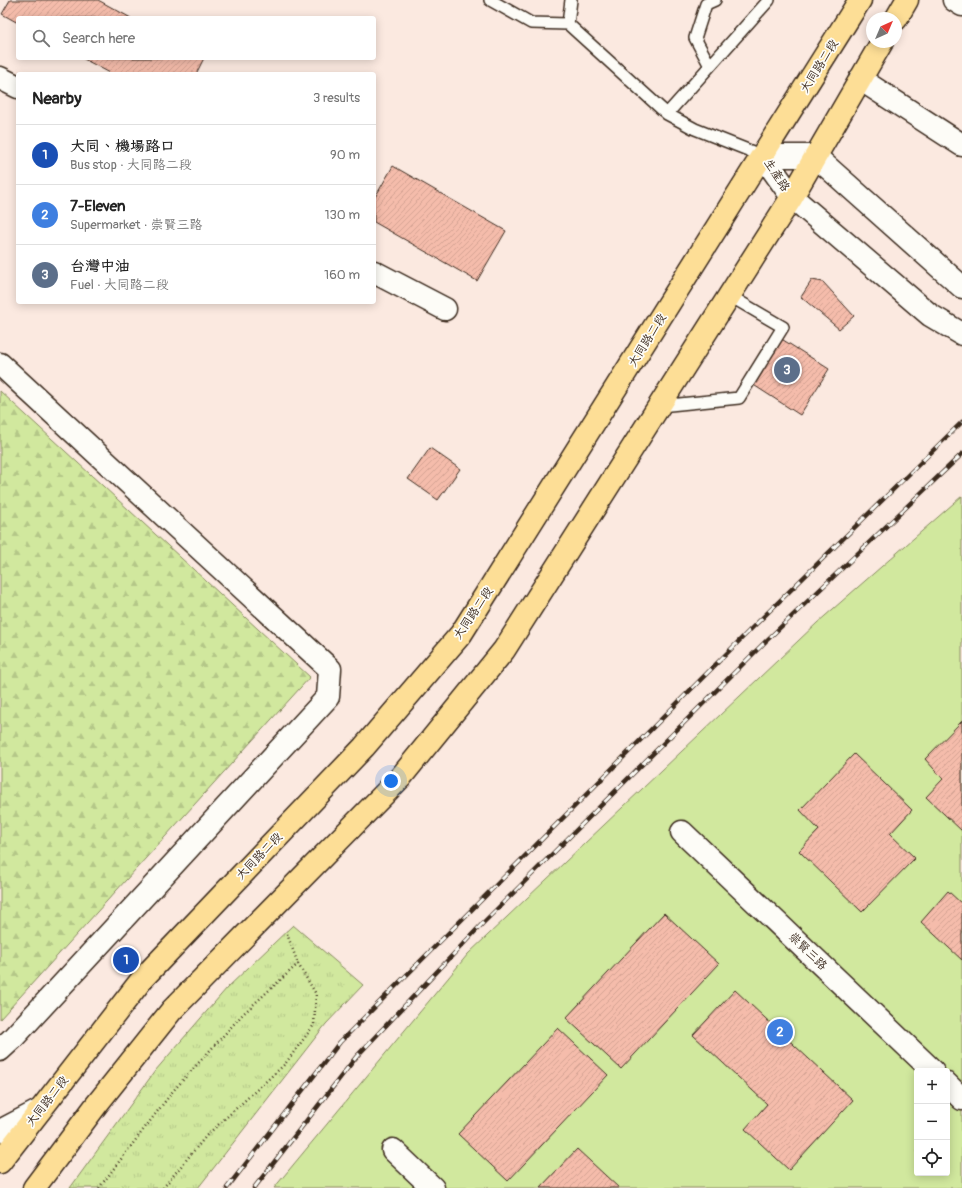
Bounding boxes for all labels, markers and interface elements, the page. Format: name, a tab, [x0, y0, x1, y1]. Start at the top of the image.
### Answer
north arrow	[866, 12, 902, 48]
search box	[16, 16, 376, 60]
icon: search	[30, 27, 52, 49]
text: Search here	[62, 29, 135, 48]
street label: 大同路二段	[797, 37, 842, 96]
text: Nearby	[32, 88, 81, 109]
text: 3 results	[313, 90, 360, 106]
text: 大同、機場路口	[70, 137, 175, 156]
text: 1	[42, 147, 48, 163]
text: 90 m	[330, 147, 360, 163]
street label: 生產路	[760, 156, 793, 194]
text: Bus stop · 大同路二段	[70, 157, 192, 173]
text: 7-Eleven	[70, 197, 125, 216]
text: 2	[41, 207, 49, 223]
text: 130 m	[324, 207, 360, 223]
text: Supermarket · 崇賢三路	[70, 217, 202, 233]
text: 台灣中油	[70, 257, 130, 276]
text: 3	[41, 267, 49, 283]
text: 160 m	[324, 267, 360, 283]
text: Fuel · 大同路二段	[70, 277, 169, 293]
street label: 大同路二段	[625, 311, 670, 370]
pin: 3	[774, 355, 800, 385]
street label: 大同路二段	[450, 584, 496, 642]
your location	[381, 771, 401, 791]
street label: 大同路二段	[233, 830, 286, 883]
street label: 崇賢三路	[785, 929, 830, 973]
pin: 1	[113, 945, 139, 975]
pin: 2	[767, 1017, 793, 1047]
map controls	[914, 1068, 950, 1176]
button: +	[914, 1068, 950, 1104]
street label: 大同路二段	[23, 1073, 72, 1130]
button: −	[914, 1104, 950, 1140]
button: locate	[914, 1140, 950, 1176]

